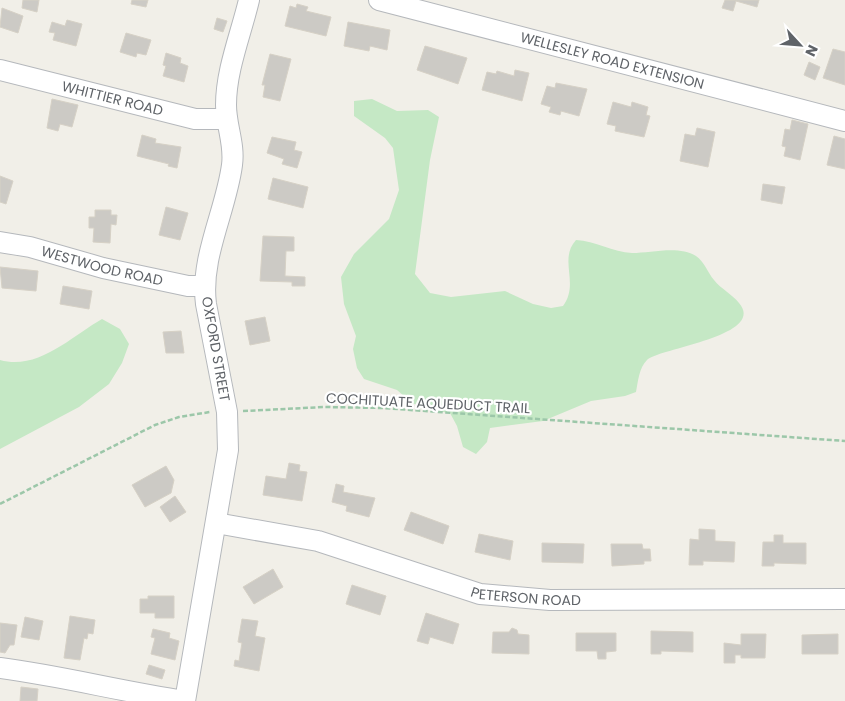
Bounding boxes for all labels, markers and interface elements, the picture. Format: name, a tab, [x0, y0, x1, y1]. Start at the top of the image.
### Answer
north arrow	[775, 20, 825, 70]
street label: WELLESLEY ROAD EXTENSION	[518, 27, 706, 94]
text: N	[800, 42, 823, 60]
street label: WHITTIER ROAD	[60, 76, 165, 121]
street label: WESTWOOD ROAD	[39, 241, 165, 290]
street label: OXFORD STREET	[197, 295, 235, 403]
street label: COCHITUATE AQUEDUCT TRAIL	[325, 388, 531, 418]
street label: PETERSON ROAD	[468, 582, 581, 610]

